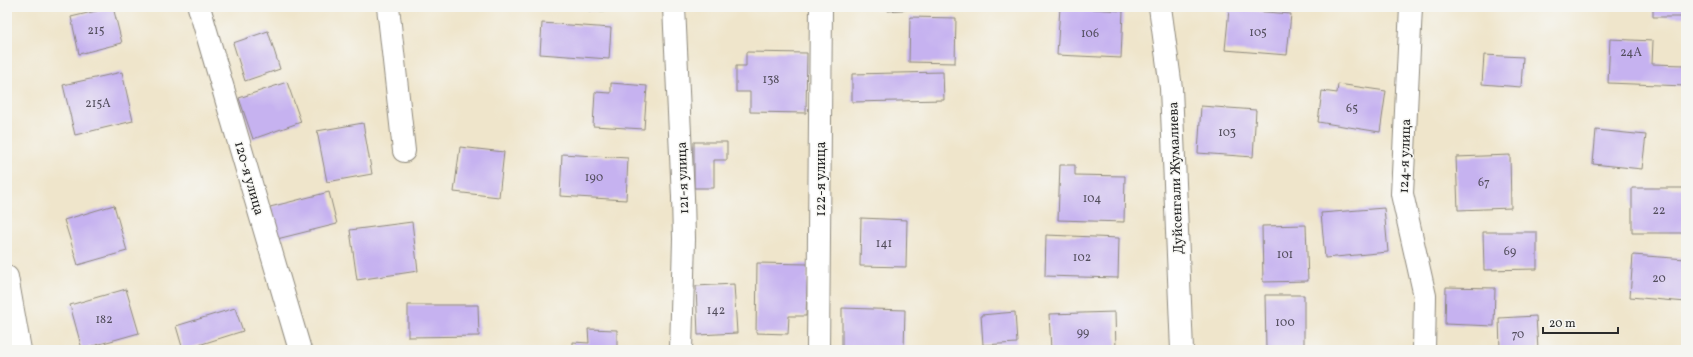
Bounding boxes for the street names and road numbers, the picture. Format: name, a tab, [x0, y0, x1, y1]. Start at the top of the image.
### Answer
street label: Дуйсенгали Жумалиева	[1164, 101, 1189, 255]
street label: 124-я улица	[1395, 118, 1416, 194]
street label: 120-я улица	[229, 139, 268, 218]
street label: 121-я улица	[673, 141, 694, 214]
street label: 122-я улица	[812, 141, 831, 216]

